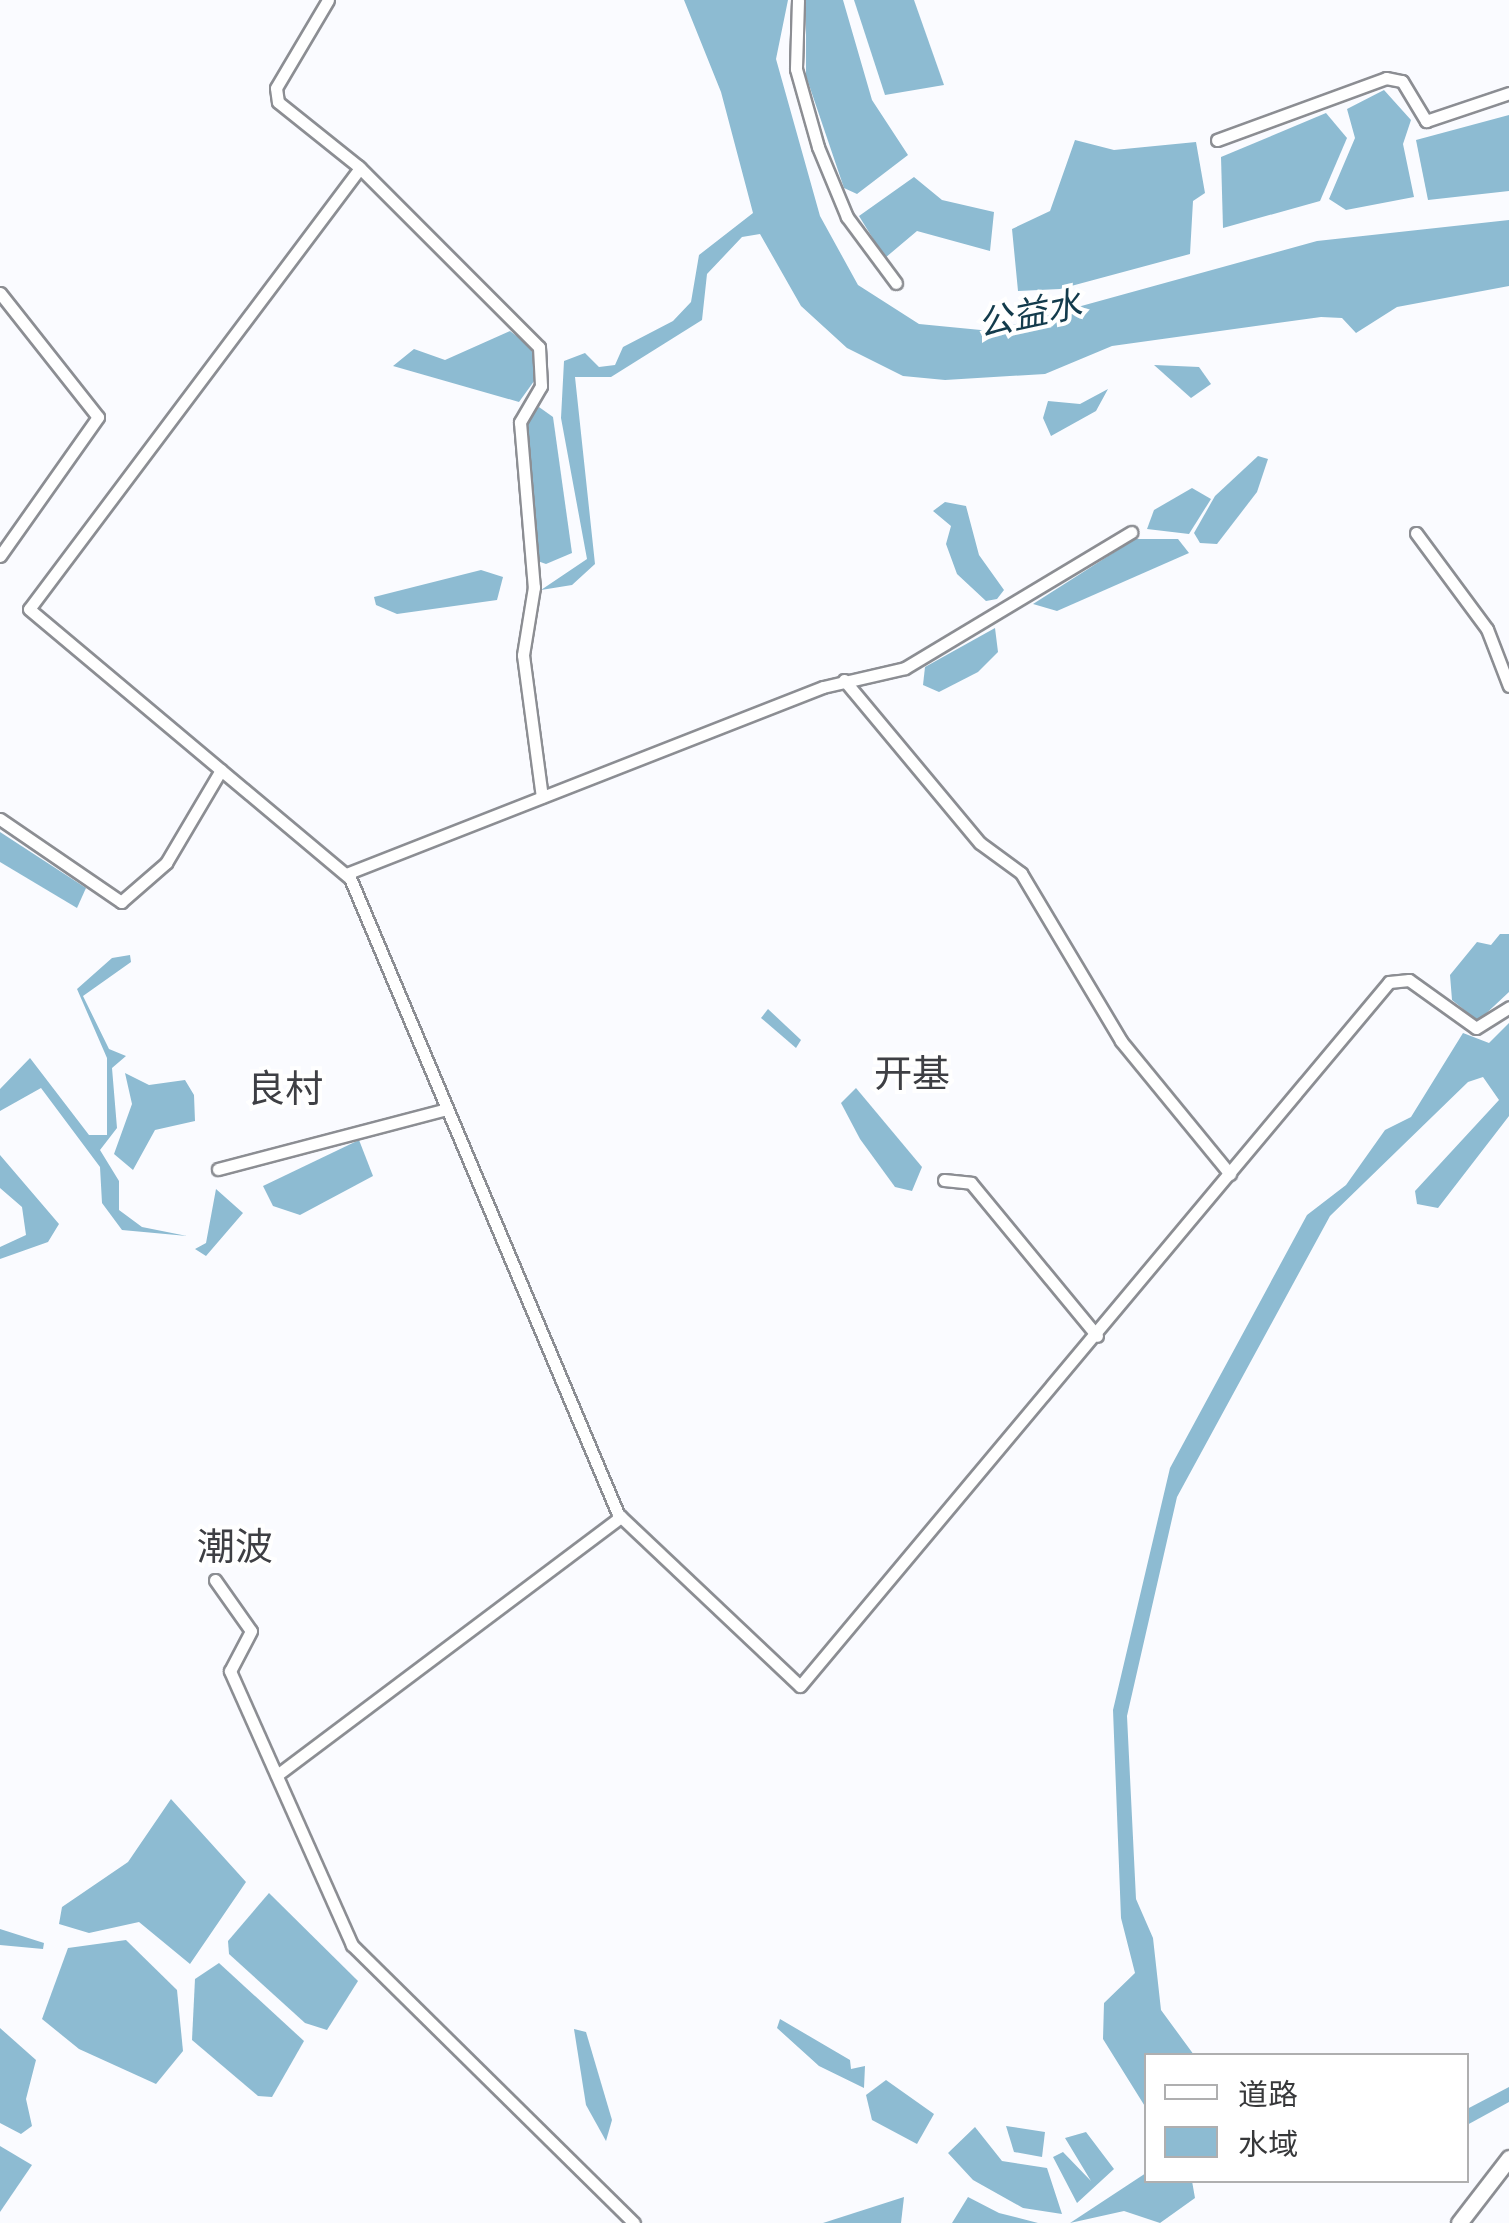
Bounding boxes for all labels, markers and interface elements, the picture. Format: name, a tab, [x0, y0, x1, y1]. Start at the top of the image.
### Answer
water label: 公益水	[973, 281, 1085, 343]
district label: 开基	[874, 1050, 950, 1096]
district label: 良村	[247, 1065, 323, 1111]
district label: 潮波	[197, 1523, 273, 1569]
legend	[1144, 2053, 1469, 2183]
text: 道路	[1238, 2075, 1298, 2111]
text: 水域	[1238, 2125, 1298, 2161]

